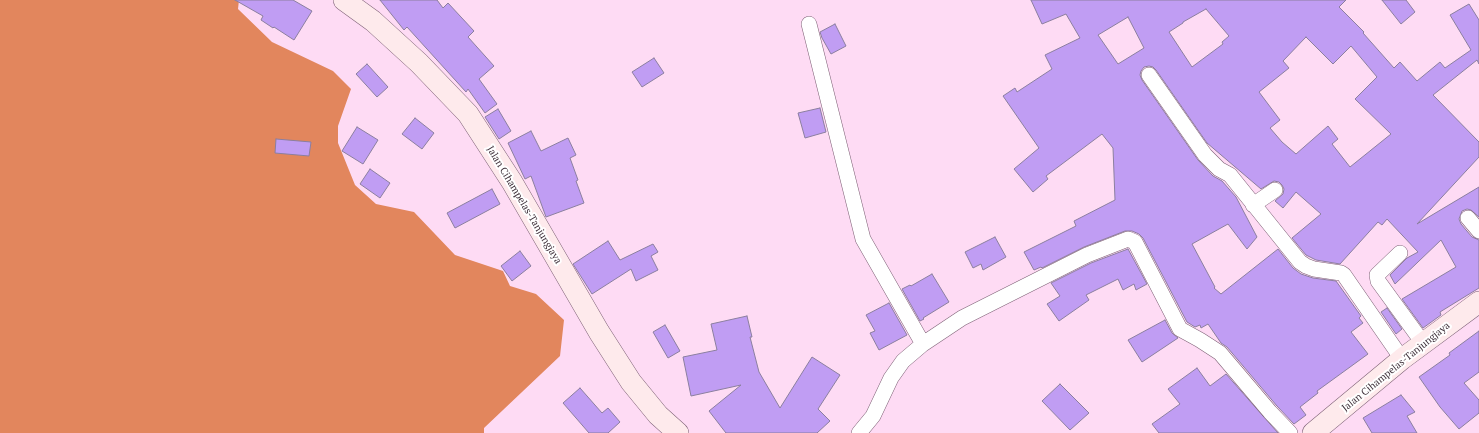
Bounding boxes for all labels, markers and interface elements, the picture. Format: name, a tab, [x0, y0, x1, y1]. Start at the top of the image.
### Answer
street label: Jalan Cihampelas-Tanjungjaya	[484, 144, 564, 266]
street label: Jalan Cihampelas-Tanjungjaya	[1340, 320, 1452, 414]

